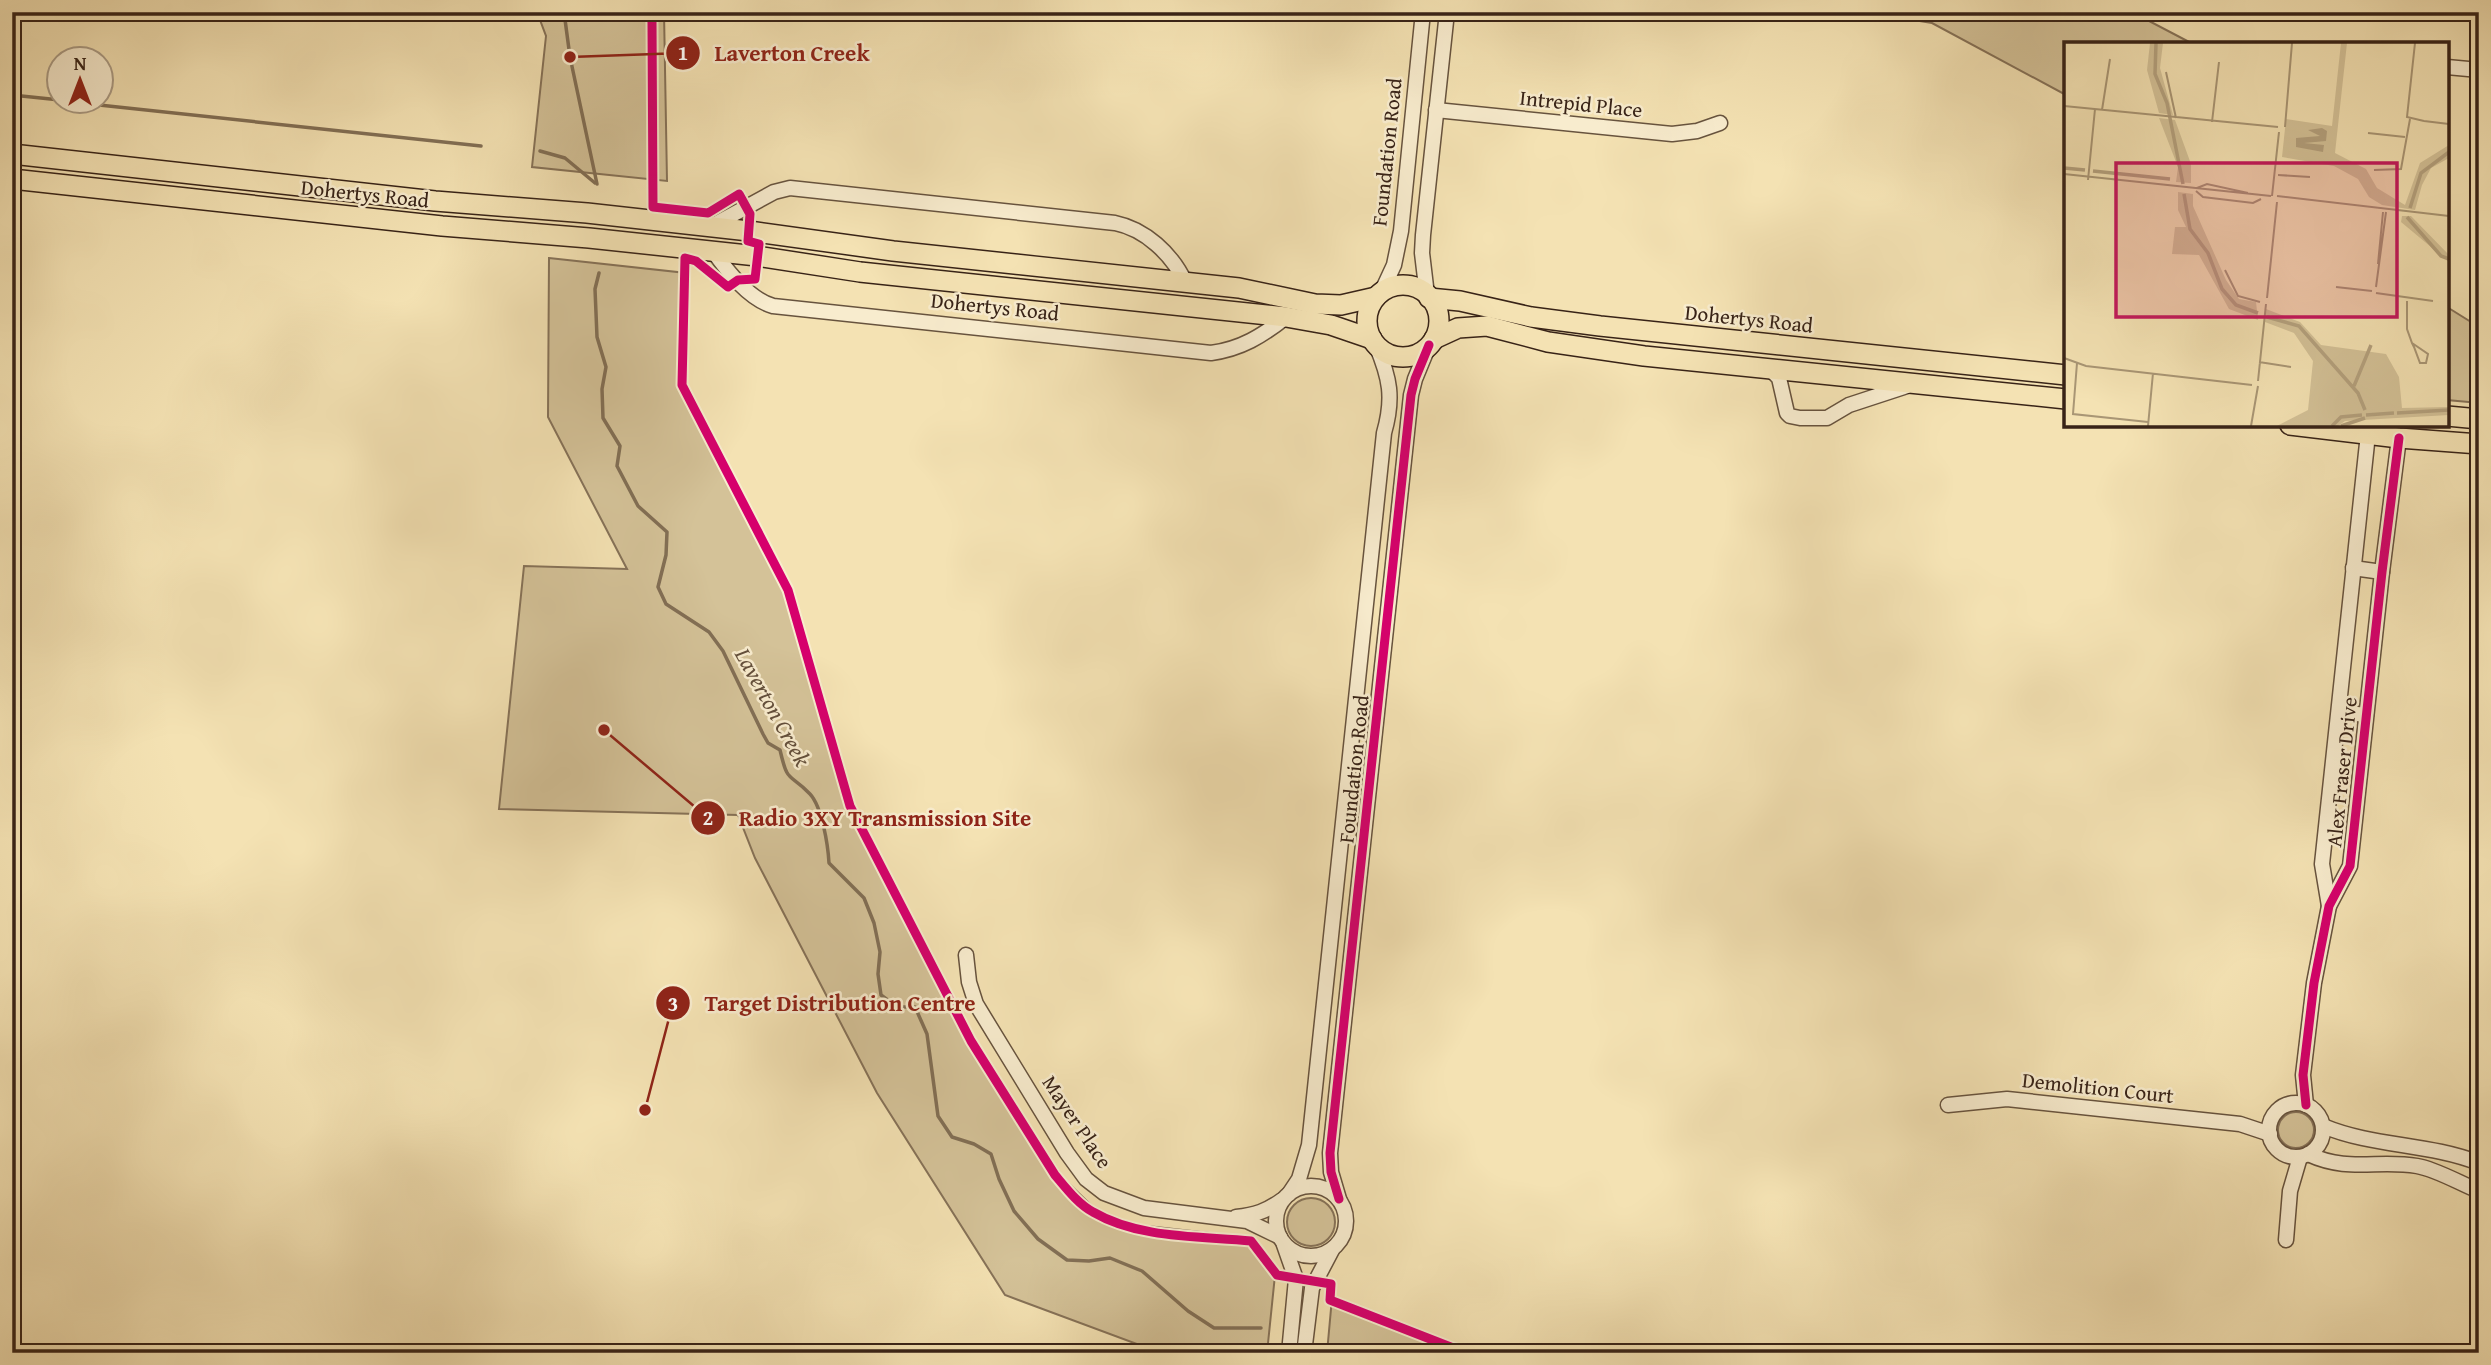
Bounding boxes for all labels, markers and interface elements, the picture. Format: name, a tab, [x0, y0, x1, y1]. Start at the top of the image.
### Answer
callout: Laverton Creek	[665, 31, 883, 75]
text: Laverton Creek	[714, 36, 870, 69]
text: 1	[678, 37, 688, 68]
inset map	[2064, 42, 2449, 427]
north arrow	[46, 46, 116, 116]
text: N	[74, 49, 87, 77]
street label: Foundation Road	[1363, 76, 1410, 228]
street label: Intrepid Place	[1518, 82, 1644, 125]
street label: Dohertys Road	[300, 171, 431, 216]
street label: Dohertys Road	[930, 284, 1061, 329]
street label: Dohertys Road	[1684, 296, 1815, 341]
water label: Laverton Creek	[727, 641, 820, 772]
street label: Foundation Road	[1330, 693, 1377, 845]
street label: Alex Fraser Drive	[2318, 695, 2365, 849]
callout: Radio 3XY Transmission Site	[690, 796, 1046, 840]
text: Radio 3XY Transmission Site	[739, 801, 1031, 834]
text: 2	[703, 802, 713, 833]
callout: Target Distribution Centre	[655, 981, 990, 1025]
text: Target Distribution Centre	[704, 986, 976, 1019]
text: 3	[668, 988, 678, 1019]
street label: Demolition Court	[2021, 1064, 2176, 1111]
street label: Mayer Place	[1035, 1069, 1120, 1175]

